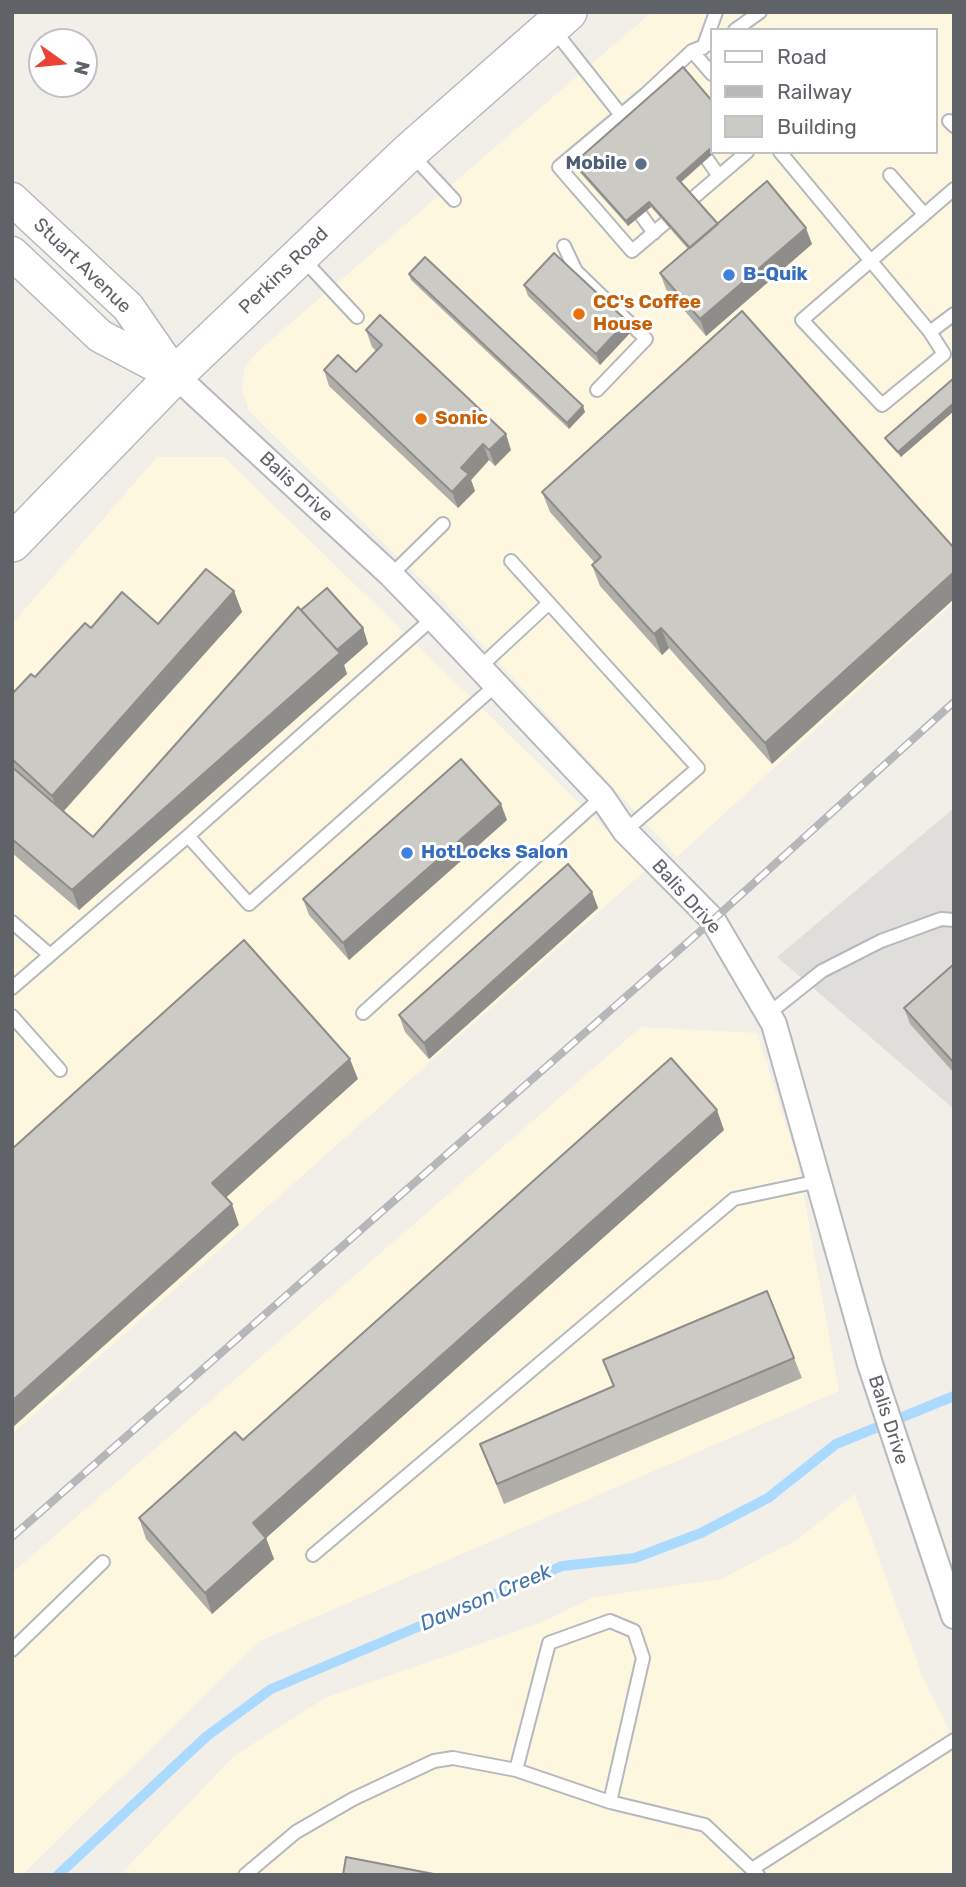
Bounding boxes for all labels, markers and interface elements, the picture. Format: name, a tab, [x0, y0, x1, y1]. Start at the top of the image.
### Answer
north arrow	[28, 28, 98, 98]
legend	[710, 28, 938, 154]
text: Road	[777, 44, 827, 69]
text: N	[69, 58, 95, 78]
text: Railway	[777, 79, 852, 104]
text: Building	[777, 114, 857, 139]
place label: Mobile	[566, 153, 627, 175]
marker: Mobile	[633, 156, 649, 172]
street label: Stuart Avenue	[28, 214, 136, 318]
street label: Perkins Road	[235, 223, 333, 319]
place label: B-Quik	[743, 264, 808, 286]
marker: B-Quik	[721, 267, 737, 283]
place label: CC's Coffee House	[593, 292, 701, 336]
marker: CC's Coffee House	[571, 306, 587, 322]
place label: Sonic	[435, 408, 488, 430]
marker: Sonic	[413, 411, 429, 427]
street label: Balis Drive	[254, 447, 338, 527]
place label: HotLocks Salon	[421, 842, 568, 864]
marker: HotLocks Salon	[399, 845, 415, 861]
street label: Balis Drive	[647, 855, 725, 939]
street label: Balis Drive	[863, 1373, 913, 1467]
water label: Dawson Creek	[417, 1559, 555, 1637]

